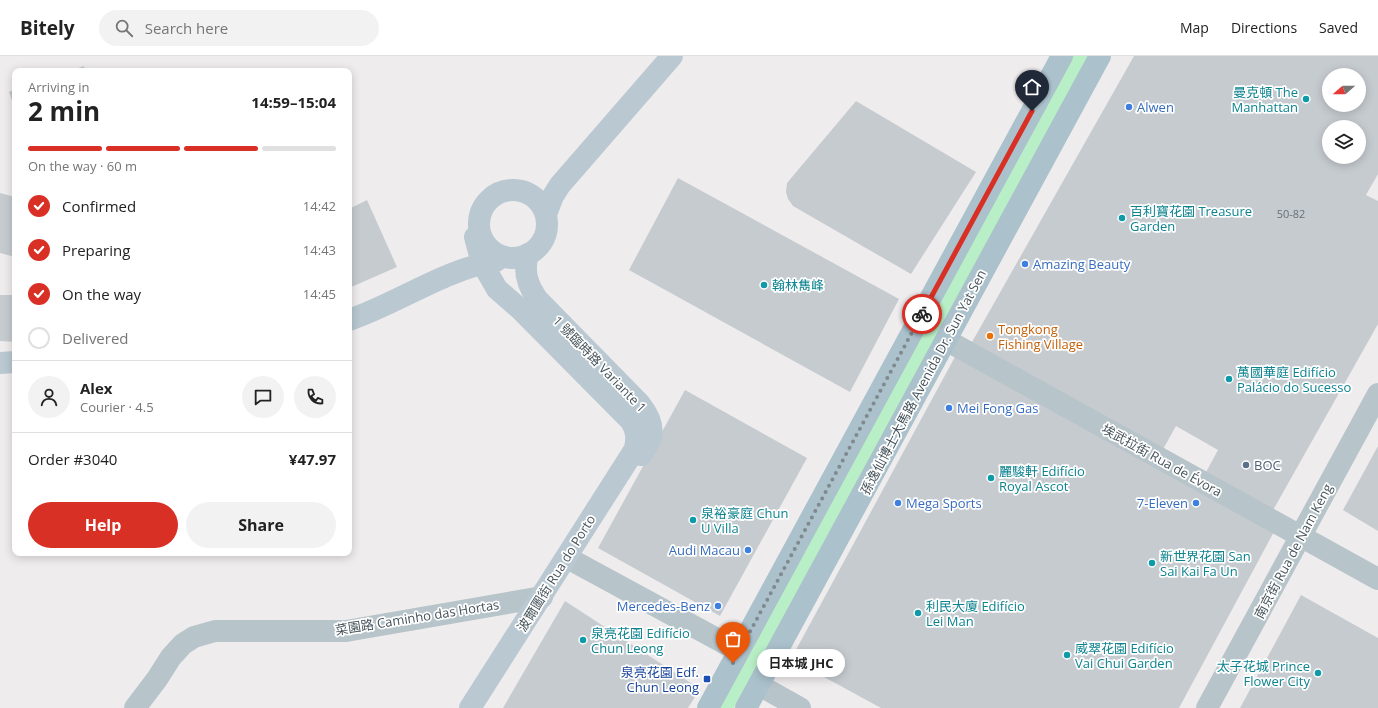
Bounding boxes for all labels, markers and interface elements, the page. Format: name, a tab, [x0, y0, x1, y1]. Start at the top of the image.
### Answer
search box	[99, 10, 379, 46]
text: Bitely	[20, 15, 75, 41]
icon: search	[113, 17, 135, 39]
text: Search here	[145, 18, 228, 38]
text: Map	[1180, 18, 1209, 37]
text: Directions	[1231, 18, 1297, 37]
text: Saved	[1319, 18, 1358, 37]
north arrow	[1322, 68, 1366, 112]
map controls	[1322, 68, 1366, 164]
pin	[1015, 70, 1049, 111]
icon: home	[1021, 76, 1043, 98]
text: Arriving in	[28, 78, 90, 96]
place label: 曼克頓 The Manhattan	[1231, 83, 1298, 116]
text: 14:59–15:04	[251, 92, 336, 112]
text: 2 min	[28, 93, 100, 129]
marker: 曼克頓 The Manhattan	[1301, 94, 1311, 104]
place label: Alwen	[1137, 98, 1174, 116]
marker: Alwen	[1124, 102, 1134, 112]
button: layers	[1322, 120, 1366, 164]
text: On the way · 60 m	[28, 157, 137, 175]
icon: check	[28, 195, 50, 217]
text: Confirmed	[62, 196, 136, 216]
text: 14:42	[303, 197, 336, 215]
place label: 百利寶花園 Treasure Garden	[1130, 202, 1252, 235]
house number: 50-82	[1277, 206, 1305, 221]
marker: 百利寶花園 Treasure Garden	[1117, 213, 1127, 223]
icon: check	[28, 239, 50, 261]
text: Preparing	[62, 240, 130, 260]
text: 14:43	[303, 241, 336, 259]
place label: Amazing Beauty	[1033, 255, 1131, 273]
marker: Amazing Beauty	[1020, 259, 1030, 269]
street label: 孫逸仙博士大馬路 Avenida Dr. Sun Yat Sen	[856, 266, 990, 498]
place label: 翰林雋峰	[772, 276, 824, 294]
marker: 翰林雋峰	[759, 280, 769, 290]
icon: check	[28, 283, 50, 305]
text: On the way	[62, 284, 141, 304]
text: 14:45	[303, 285, 336, 303]
courier	[902, 294, 942, 334]
icon: bike	[911, 303, 933, 325]
street label: 1 號臨時路 Variante 1	[549, 312, 651, 416]
place label: Tongkong Fishing Village	[998, 320, 1083, 353]
text: Delivered	[62, 328, 129, 348]
marker: Tongkong Fishing Village	[985, 331, 995, 341]
place label: 萬國華庭 Edifício Palácio do Sucesso	[1237, 363, 1351, 396]
marker: 萬國華庭 Edifício Palácio do Sucesso	[1224, 374, 1234, 384]
button: person	[28, 376, 70, 418]
button: chat	[242, 376, 284, 418]
button: phone	[294, 376, 336, 418]
text: Alex	[80, 378, 112, 398]
text: Courier · 4.5	[80, 398, 154, 416]
place label: Mei Fong Gas	[957, 399, 1038, 417]
marker: Mei Fong Gas	[944, 403, 954, 413]
street label: 埃武拉街 Rua de Évora	[1099, 419, 1225, 501]
text: Order #3040	[28, 449, 117, 469]
text: ¥47.97	[289, 449, 336, 469]
place label: BOC	[1254, 456, 1281, 474]
marker: BOC	[1241, 460, 1251, 470]
place label: 麗駿軒 Edifício Royal Ascot	[999, 462, 1085, 495]
marker: 麗駿軒 Edifício Royal Ascot	[986, 473, 996, 483]
street label: 南京街 Rua de Nam Keng	[1250, 480, 1336, 622]
place label: Mega Sports	[906, 494, 982, 512]
place label: 7-Eleven	[1137, 494, 1188, 512]
marker: Mega Sports	[893, 498, 903, 508]
marker: 7-Eleven	[1191, 498, 1201, 508]
button: Help	[28, 502, 178, 548]
button: Share	[186, 502, 336, 548]
place label: 泉裕豪庭 Chun U Villa	[701, 504, 788, 537]
street label: 波爾圖街 Rua do Porto	[513, 511, 599, 635]
marker: 泉裕豪庭 Chun U Villa	[688, 515, 698, 525]
place label: Audi Macau	[669, 541, 740, 559]
marker: Audi Macau	[743, 545, 753, 555]
place label: 新世界花園 San Sai Kai Fa Un	[1160, 547, 1251, 580]
marker: 新世界花園 San Sai Kai Fa Un	[1147, 558, 1157, 568]
street label: 菜園路 Caminho das Hortas	[334, 595, 500, 639]
place label: Mercedes-Benz	[617, 597, 710, 615]
place label: 利民大廈 Edifício Lei Man	[926, 597, 1025, 630]
marker: Mercedes-Benz	[713, 601, 723, 611]
marker: 利民大廈 Edifício Lei Man	[913, 608, 923, 618]
pin	[716, 622, 750, 663]
place label: 泉亮花園 Edifício Chun Leong	[591, 624, 690, 657]
icon: bag	[722, 628, 744, 650]
marker: 泉亮花園 Edifício Chun Leong	[578, 635, 588, 645]
place label: 威翠花園 Edifício Vai Chui Garden	[1075, 639, 1174, 672]
callout: 日本城 JHC	[757, 649, 845, 677]
marker: 威翠花園 Edifício Vai Chui Garden	[1062, 650, 1072, 660]
text: 日本城 JHC	[769, 654, 833, 672]
place label: 太子花城 Prince Flower City	[1217, 657, 1310, 690]
place label: 泉亮花園 Edf. Chun Leong	[621, 663, 699, 696]
marker: 太子花城 Prince Flower City	[1313, 668, 1323, 678]
marker: 泉亮花園 Edf. Chun Leong	[702, 674, 712, 684]

